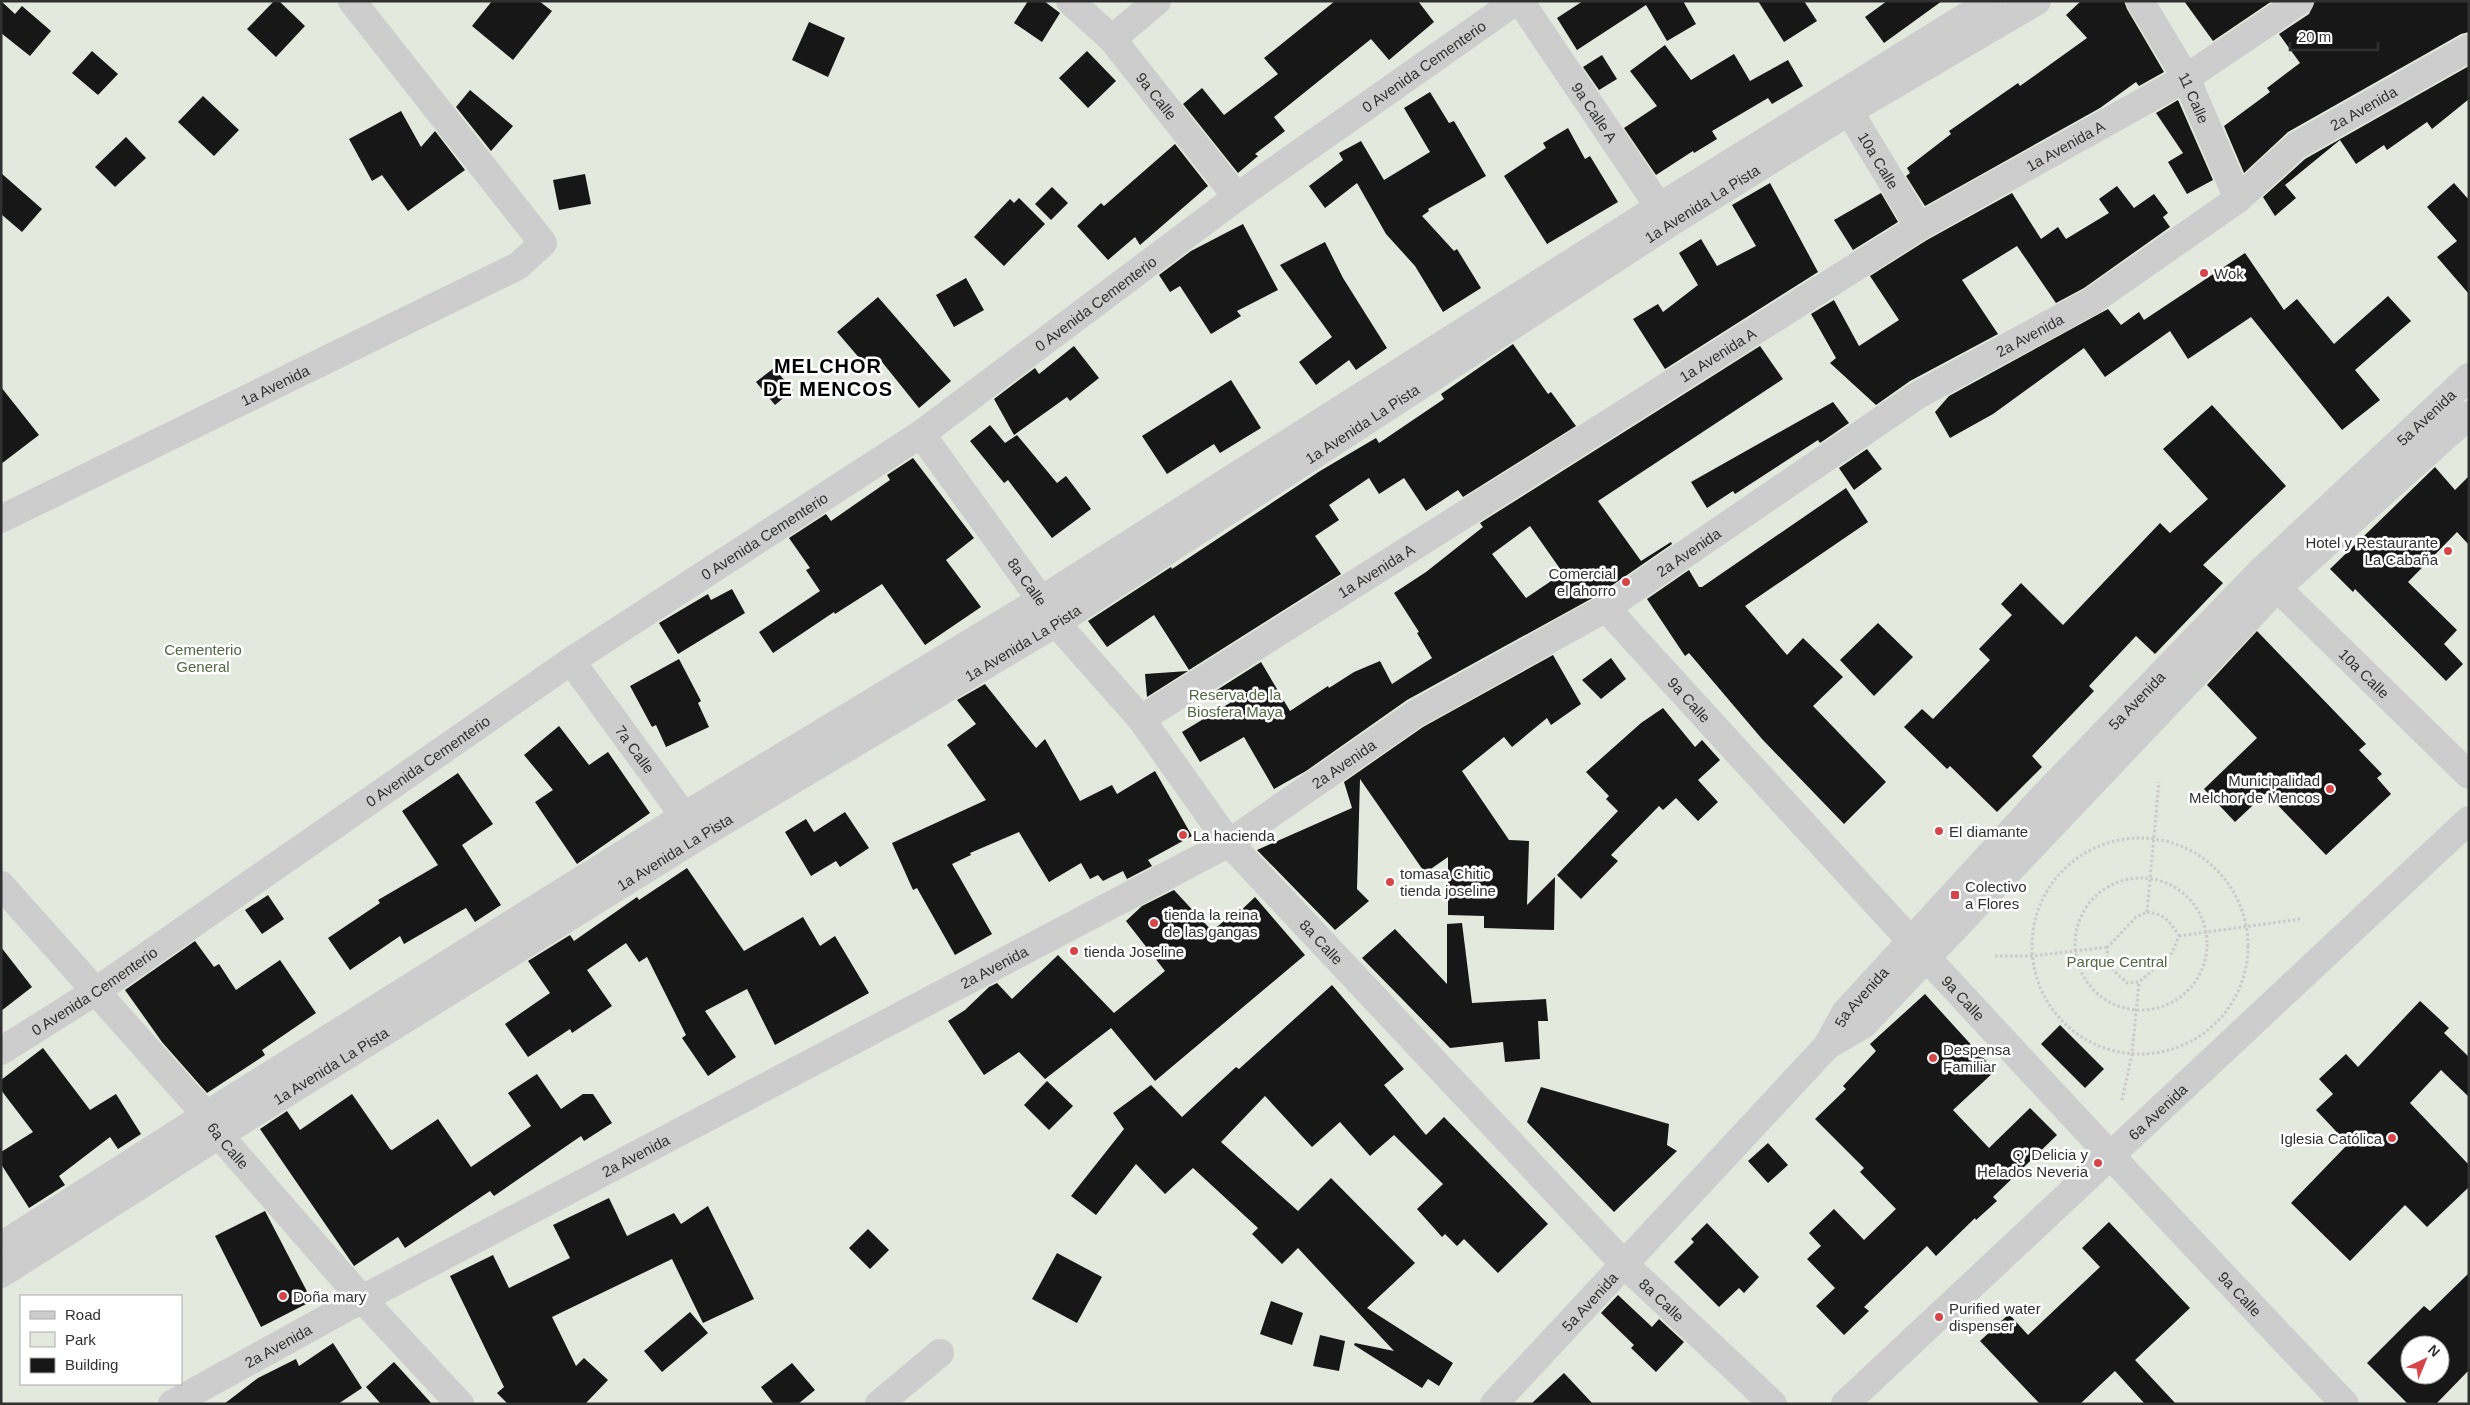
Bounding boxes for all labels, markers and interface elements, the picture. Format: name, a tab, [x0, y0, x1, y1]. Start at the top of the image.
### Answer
street label: 0 Avenida Cementerio	[1358, 17, 1489, 115]
scale bar	[2290, 20, 2378, 52]
text: 20 m	[2298, 28, 2331, 45]
street label: 9a Calle	[1133, 69, 1181, 123]
street label: 11 Calle	[2176, 69, 2213, 126]
street label: 9a Calle A	[1569, 79, 1621, 145]
street label: 2a Avenida	[2327, 82, 2400, 134]
street label: 1a Avenida A	[2023, 117, 2108, 174]
street label: 10a Calle	[1855, 129, 1902, 192]
street label: 1a Avenida La Pista	[1641, 161, 1763, 246]
street label: 0 Avenida Cementerio	[1031, 252, 1160, 354]
place label: Wok	[2214, 265, 2244, 282]
marker: Wok	[2198, 267, 2210, 279]
street label: 2a Avenida	[1993, 309, 2067, 360]
street label: 1a Avenida A	[1676, 324, 1759, 385]
district label: MELCHOR DE MENCOS	[763, 355, 893, 400]
street label: 1a Avenida	[238, 361, 313, 409]
street label: 1a Avenida La Pista	[1302, 380, 1423, 467]
street label: 5a Avenida	[2393, 385, 2459, 449]
street label: 0 Avenida Cementerio	[698, 488, 831, 583]
street label: 2a Avenida	[1653, 524, 1724, 580]
place label: Hotel y Restaurante La Cabaña	[2305, 534, 2439, 568]
street label: 1a Avenida A	[1335, 540, 1417, 601]
marker: Hotel y Restaurante La Cabaña	[2442, 545, 2454, 557]
street label: 8a Calle	[1005, 554, 1051, 609]
place label: Comercial el ahorro	[1548, 565, 1616, 599]
marker: Comercial el ahorro	[1620, 576, 1632, 588]
street label: 1a Avenida La Pista	[962, 601, 1084, 684]
park label: Cementerio General	[164, 641, 242, 675]
street label: 10a Calle	[2336, 645, 2393, 701]
street label: 5a Avenida	[2105, 667, 2169, 733]
street label: 9a Calle	[1665, 674, 1714, 726]
park label: Reserva de la Biosfera Maya	[1187, 686, 1284, 720]
street label: 0 Avenida Cementerio	[362, 712, 493, 810]
street label: 7a Calle	[612, 722, 658, 776]
street label: 2a Avenida	[1308, 735, 1379, 792]
place label: Municipalidad Melchor de Mencos	[2189, 772, 2320, 806]
marker: Municipalidad Melchor de Mencos	[2324, 783, 2336, 795]
street label: 1a Avenida La Pista	[614, 809, 736, 894]
place label: El diamante	[1949, 823, 2028, 840]
marker: El diamante	[1933, 825, 1945, 837]
place label: La hacienda	[1193, 827, 1275, 844]
marker: La hacienda	[1177, 829, 1189, 841]
place label: tomasa Chitic tienda joseline	[1400, 865, 1496, 899]
marker: tomasa Chitic tienda joseline	[1384, 876, 1396, 888]
place label: Colectivo a Flores	[1965, 878, 2027, 912]
marker: Colectivo a Flores	[1949, 889, 1961, 901]
place label: tienda la reina de las gangas	[1164, 906, 1259, 940]
street label: 8a Calle	[1297, 916, 1347, 968]
marker: tienda la reina de las gangas	[1148, 917, 1160, 929]
street label: 2a Avenida	[957, 942, 1031, 991]
street label: 0 Avenida Cementerio	[28, 943, 160, 1038]
place label: tienda Joseline	[1084, 943, 1184, 960]
marker: tienda Joseline	[1068, 945, 1080, 957]
park label: Parque Central	[2067, 953, 2167, 970]
street label: 5a Avenida	[1831, 963, 1892, 1030]
street label: 9a Calle	[1939, 972, 1989, 1024]
street label: 1a Avenida La Pista	[270, 1023, 392, 1108]
place label: Despensa Familiar	[1943, 1041, 2011, 1075]
marker: Despensa Familiar	[1927, 1052, 1939, 1064]
street label: 6a Avenida	[2125, 1080, 2191, 1143]
street label: 6a Calle	[205, 1119, 253, 1172]
street label: 2a Avenida	[599, 1130, 673, 1180]
place label: Iglesia Católica	[2280, 1130, 2383, 1147]
marker: Iglesia Católica	[2386, 1132, 2398, 1144]
place label: Q' Delicia y Helados Neveria	[1977, 1146, 2089, 1180]
marker: Q' Delicia y Helados Neveria	[2092, 1157, 2104, 1169]
street label: 5a Avenida	[1558, 1268, 1621, 1334]
street label: 9a Calle	[2215, 1268, 2265, 1319]
street label: 8a Calle	[1636, 1275, 1688, 1325]
place label: Doña mary	[293, 1288, 367, 1305]
marker: Doña mary	[277, 1290, 289, 1302]
legend	[20, 1295, 182, 1385]
place label: Purified water dispenser	[1949, 1300, 2041, 1334]
text: Road	[65, 1306, 101, 1323]
marker: Purified water dispenser	[1933, 1311, 1945, 1323]
street label: 2a Avenida	[241, 1320, 315, 1371]
text: Park	[65, 1331, 96, 1348]
north arrow	[2400, 1335, 2450, 1385]
text: N	[2425, 1341, 2443, 1360]
text: Building	[65, 1356, 118, 1373]

